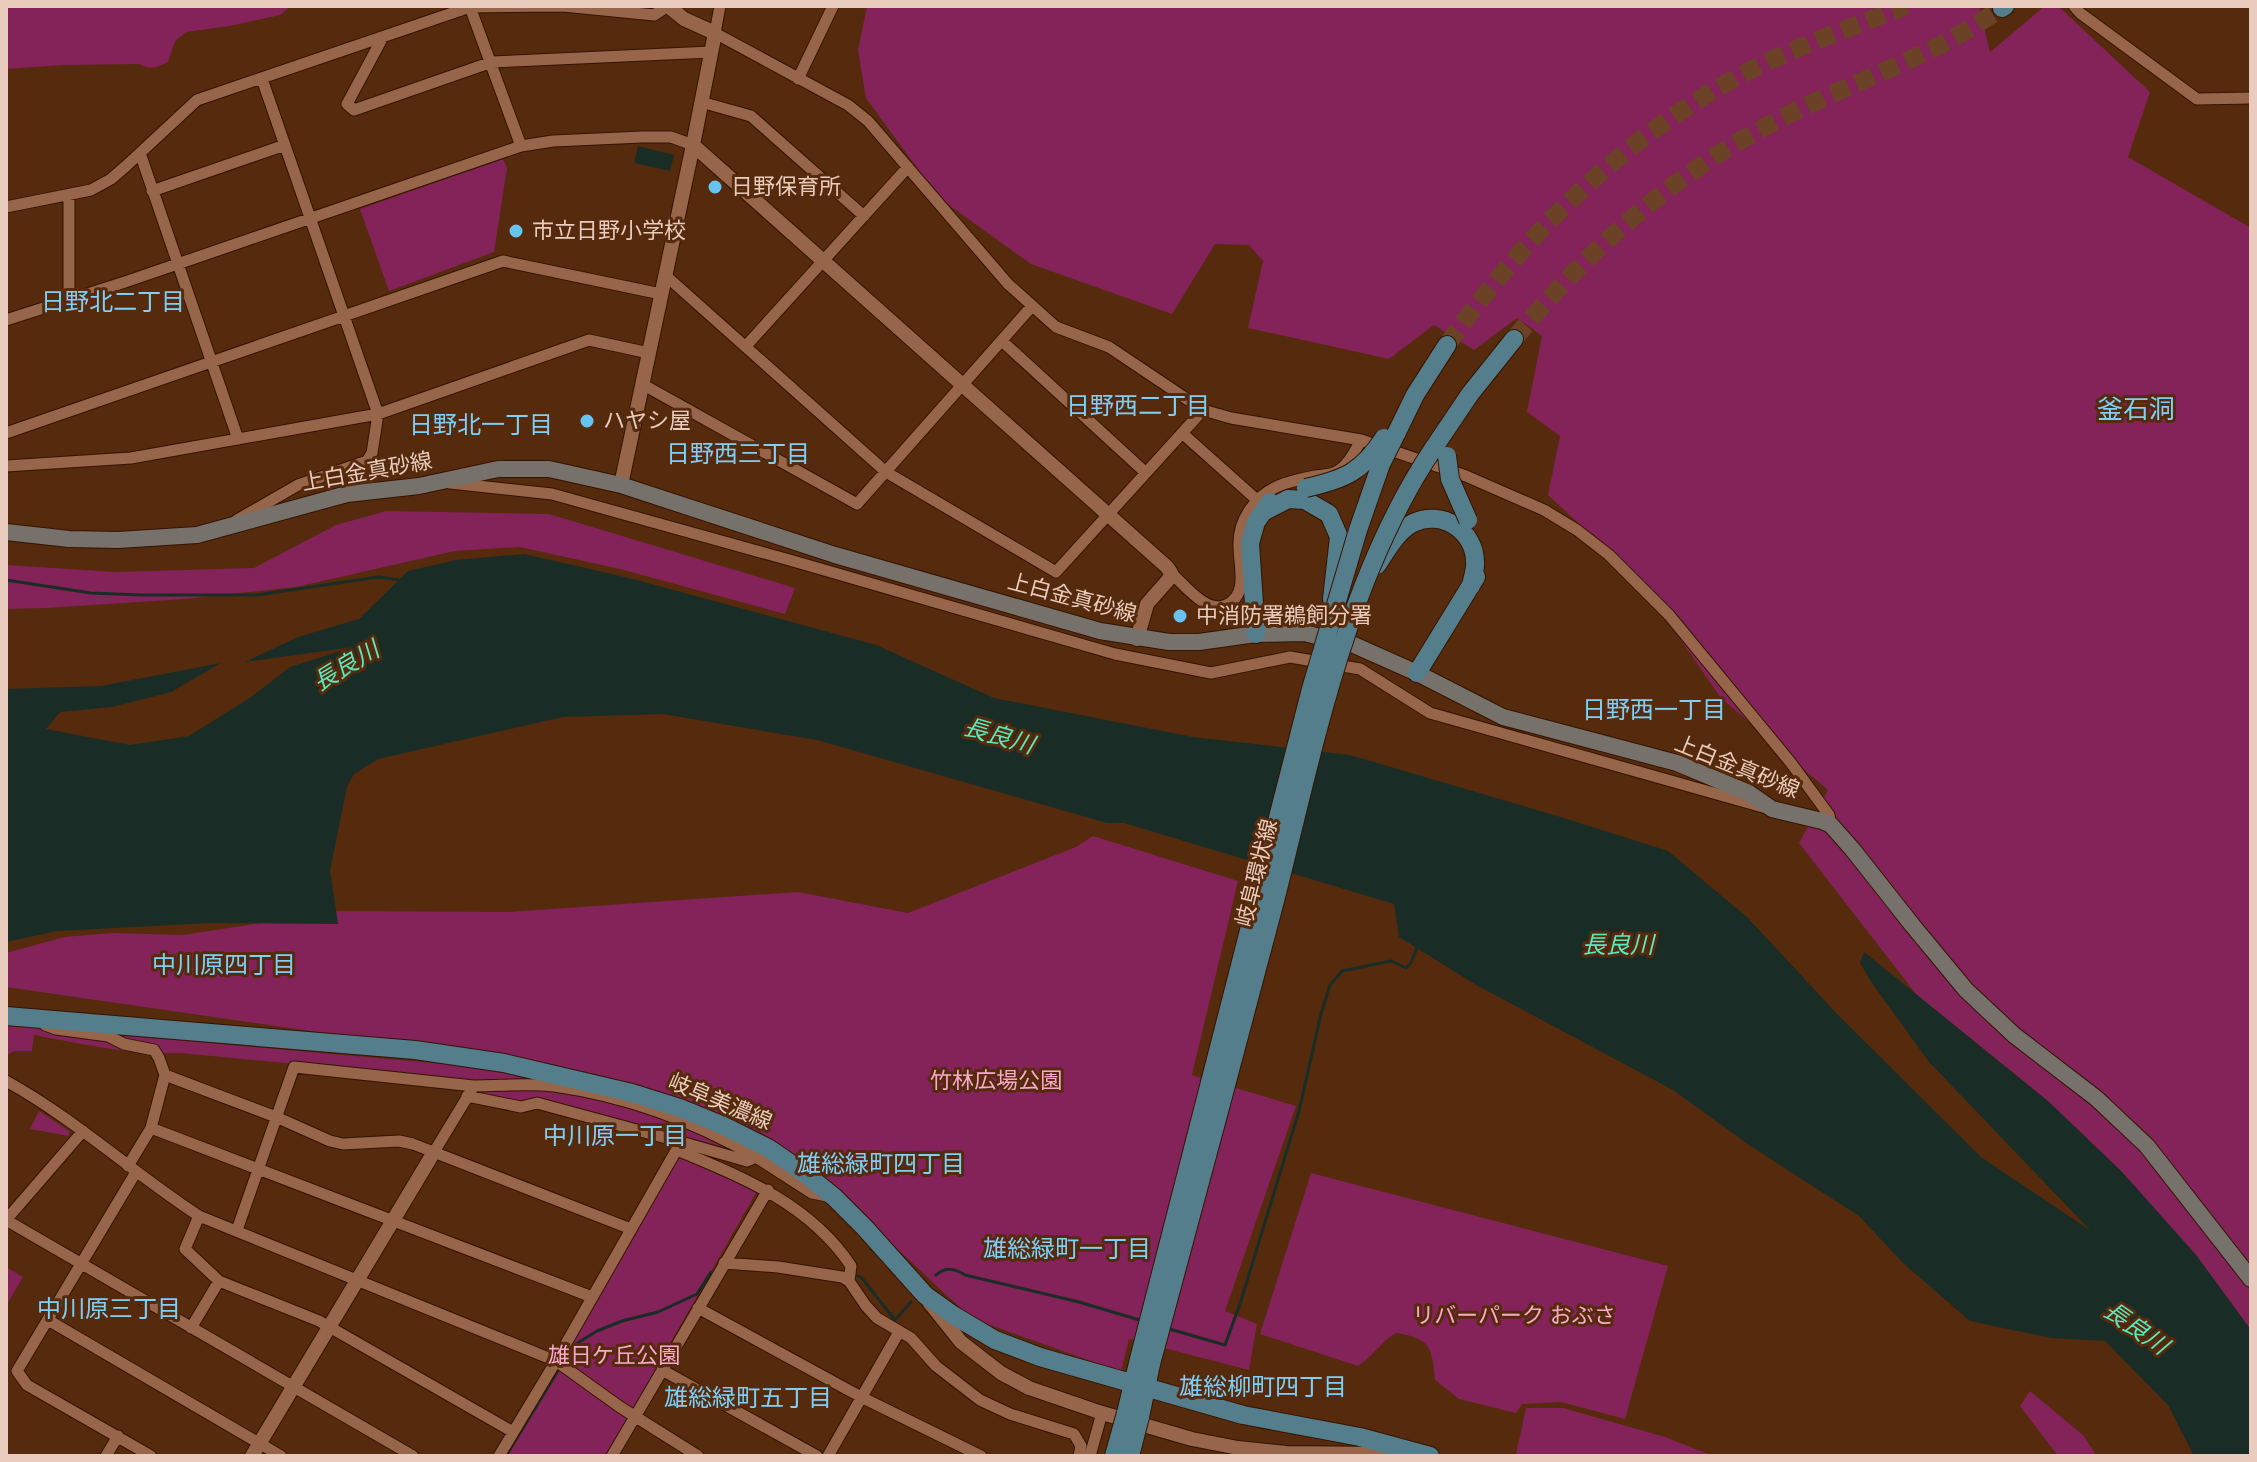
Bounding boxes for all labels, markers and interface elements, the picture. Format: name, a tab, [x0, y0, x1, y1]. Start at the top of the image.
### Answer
place label: 日野保育所	[731, 172, 841, 202]
marker: 日野保育所	[706, 178, 724, 196]
place label: 市立日野小学校	[532, 216, 686, 246]
marker: 市立日野小学校	[507, 222, 525, 240]
district label: 日野北二丁目	[41, 286, 185, 318]
district label: 日野西二丁目	[1066, 390, 1210, 422]
district label: 釜石洞	[2097, 392, 2175, 427]
place label: ハヤシ屋	[603, 406, 691, 436]
district label: 日野北一丁目	[409, 409, 553, 441]
marker: ハヤシ屋	[578, 412, 596, 430]
district label: 日野西三丁目	[666, 438, 810, 470]
street label: 上白金真砂線	[299, 446, 435, 498]
street label: 上白金真砂線	[1004, 566, 1140, 630]
place label: 中消防署鵜飼分署	[1196, 601, 1372, 631]
marker: 中消防署鵜飼分署	[1171, 607, 1189, 625]
water label: 長良川	[307, 632, 388, 698]
district label: 日野西一丁目	[1582, 694, 1726, 726]
water label: 長良川	[960, 711, 1041, 762]
street label: 上白金真砂線	[1670, 728, 1804, 806]
street label: 岐阜環状線	[1229, 816, 1285, 930]
water label: 長良川	[1582, 929, 1657, 961]
district label: 中川原四丁目	[152, 949, 296, 981]
park label: 竹林広場公園	[930, 1066, 1062, 1096]
street label: 岐阜美濃線	[664, 1067, 776, 1137]
district label: 中川原一丁目	[543, 1120, 687, 1152]
district label: 雄総緑町四丁目	[797, 1148, 965, 1180]
district label: 雄総緑町一丁目	[983, 1233, 1151, 1265]
district label: 中川原三丁目	[37, 1293, 181, 1325]
water label: 長良川	[2097, 1294, 2177, 1363]
park label: リバーパーク おぶさ	[1412, 1301, 1616, 1331]
park label: 雄日ケ丘公園	[548, 1341, 680, 1371]
district label: 雄総柳町四丁目	[1179, 1371, 1347, 1403]
district label: 雄総緑町五丁目	[664, 1382, 832, 1414]

